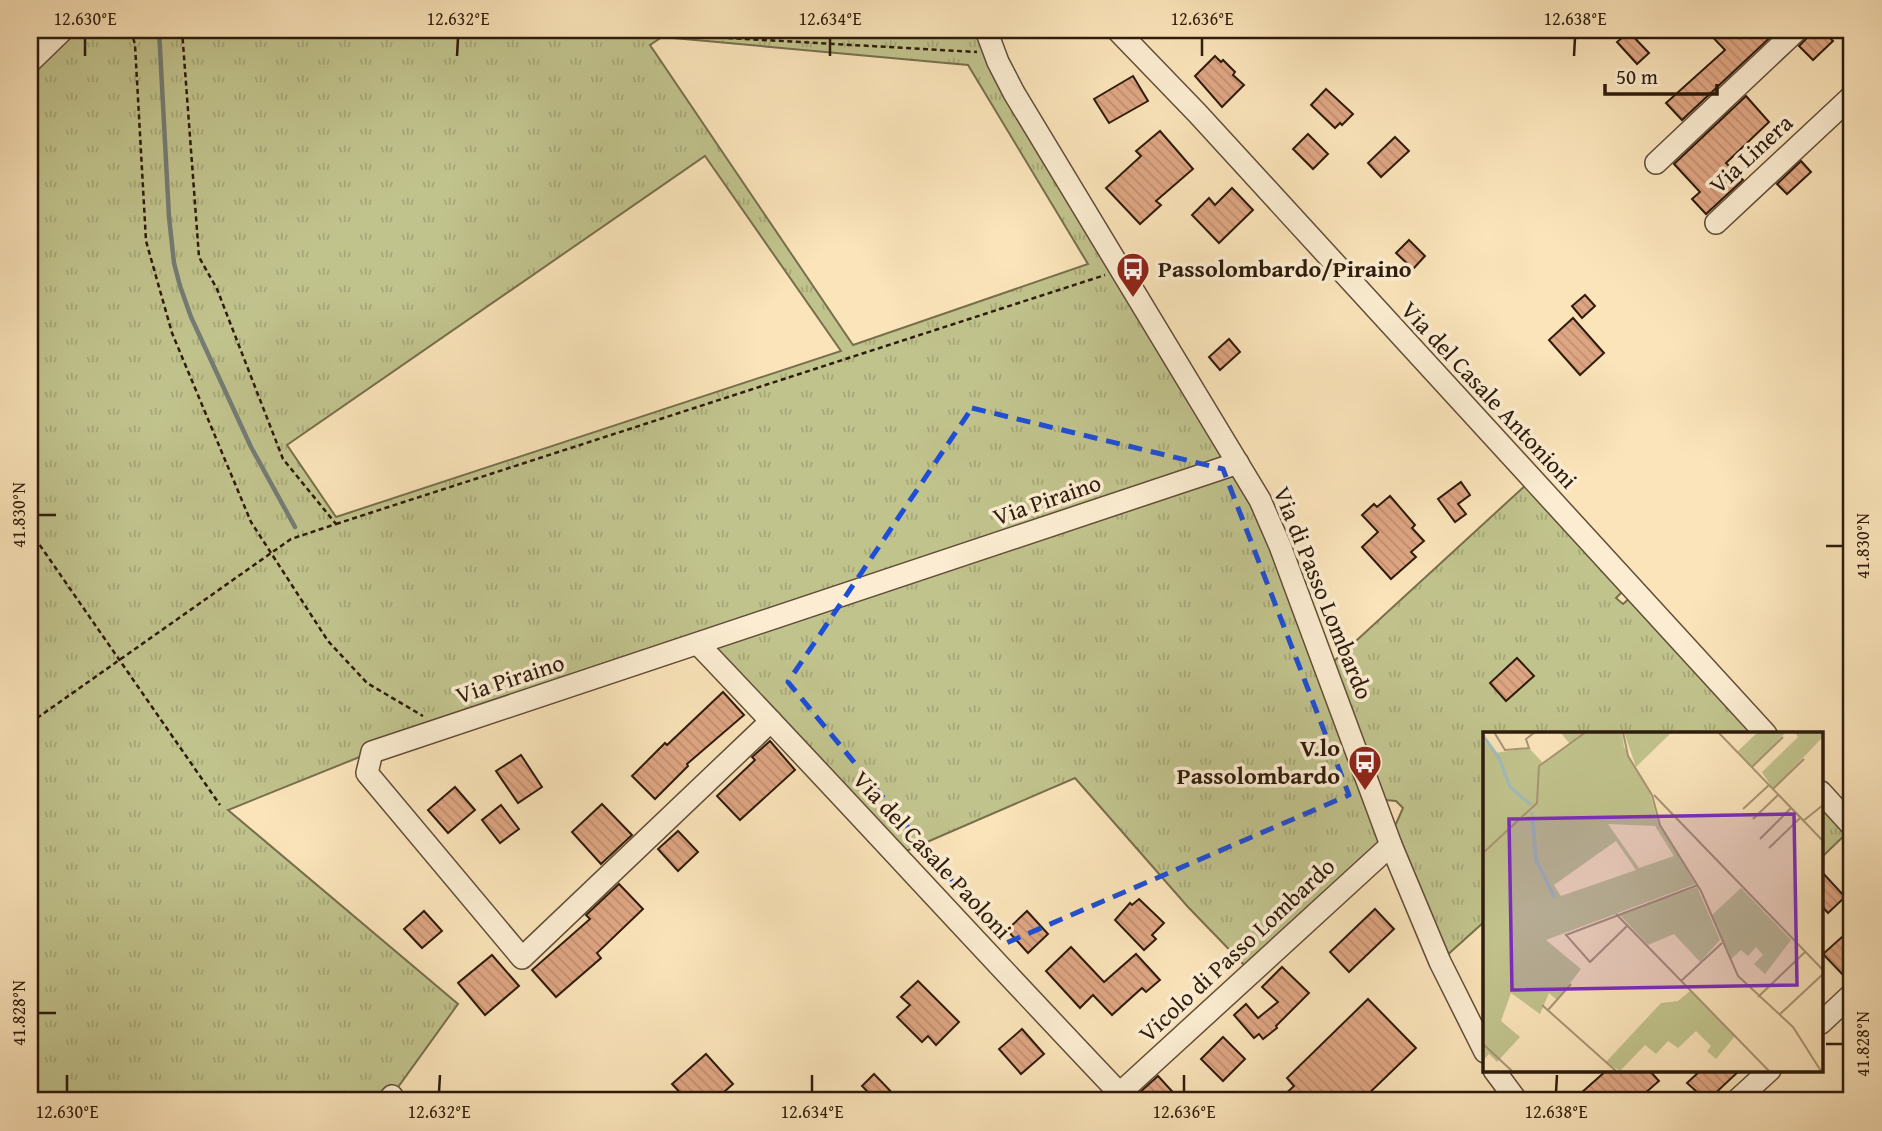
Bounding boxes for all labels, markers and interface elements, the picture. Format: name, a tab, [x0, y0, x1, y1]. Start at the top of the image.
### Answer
text: 12.630°E	[53, 5, 117, 32]
text: 12.632°E	[426, 5, 490, 32]
text: 12.634°E	[798, 5, 862, 32]
text: 12.636°E	[1170, 5, 1234, 32]
text: 12.638°E	[1543, 5, 1607, 32]
scale bar	[1605, 52, 1717, 96]
text: 50 m	[1616, 61, 1658, 92]
street label: Via Linera	[1701, 105, 1801, 202]
bus stop icon: Passolombardo/Piraino	[1114, 250, 1152, 299]
place label: Passolombardo/Piraino	[1158, 251, 1412, 286]
street label: Via del Casale Antonioni	[1393, 293, 1586, 496]
street label: Via Piraino	[988, 465, 1106, 534]
street label: Via di Passo Lombardo	[1265, 481, 1382, 705]
text: 41.830°N	[5, 482, 32, 548]
text: 41.830°N	[1849, 513, 1876, 579]
street label: Via Piraino	[451, 645, 569, 713]
place label: V.lo Passolombardo	[1177, 730, 1340, 793]
inset map	[1483, 732, 1822, 1072]
bus stop icon: V.lo Passolombardo	[1346, 743, 1384, 792]
street label: Via del Casale Paoloni	[845, 762, 1020, 947]
street label: Vicolo di Passo Lombardo	[1131, 849, 1343, 1050]
text: 41.828°N	[5, 980, 32, 1046]
text: 41.828°N	[1849, 1011, 1876, 1077]
text: 12.630°E	[35, 1098, 99, 1125]
text: 12.632°E	[407, 1098, 471, 1125]
text: 12.634°E	[780, 1098, 844, 1125]
text: 12.636°E	[1152, 1098, 1216, 1125]
text: 12.638°E	[1524, 1098, 1588, 1125]

